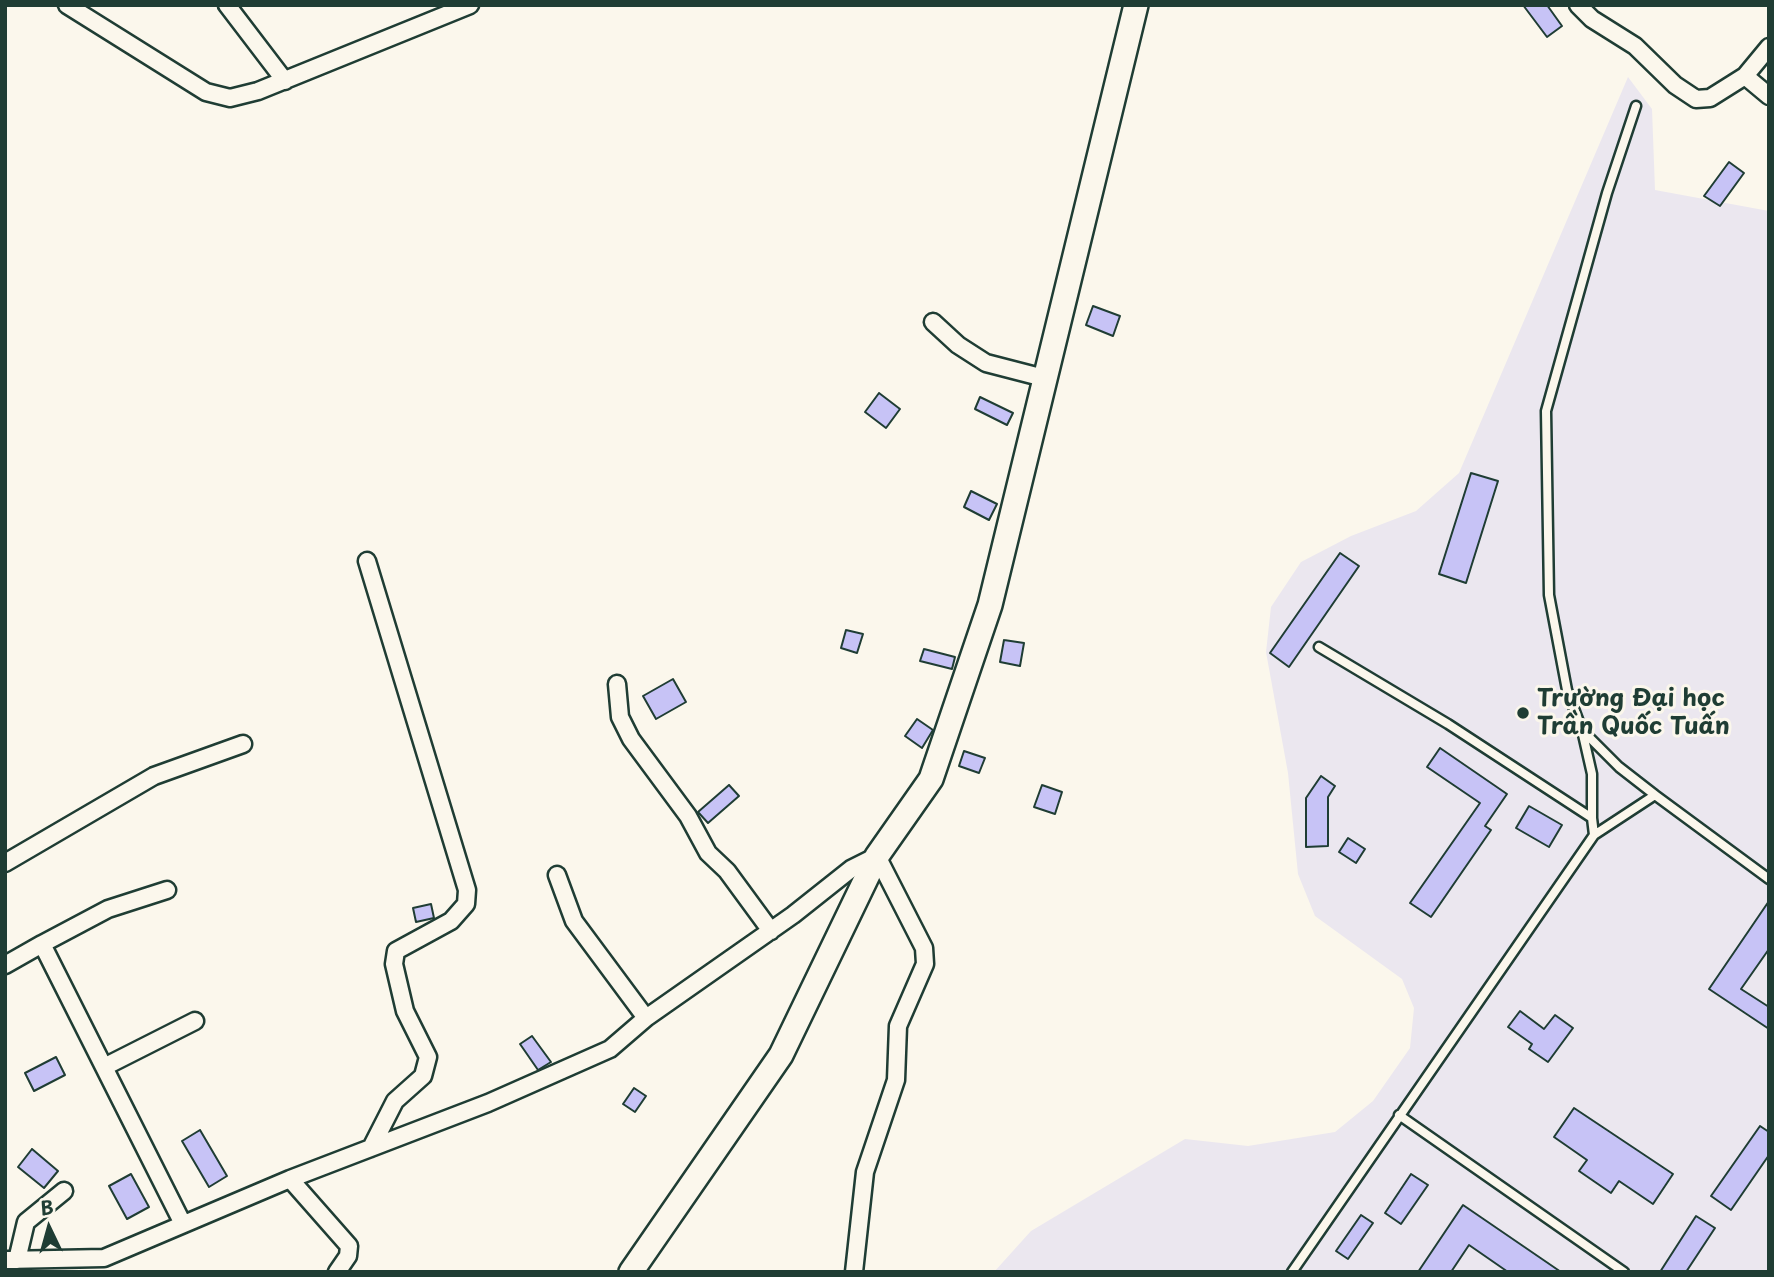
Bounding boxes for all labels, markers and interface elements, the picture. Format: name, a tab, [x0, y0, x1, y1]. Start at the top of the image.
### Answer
place label: Trường Đại học Trần Quốc Tuấn	[1537, 685, 1730, 741]
marker: Trường Đại học Trần Quốc Tuấn	[1515, 705, 1531, 721]
north arrow	[14, 1193, 84, 1263]
text: B	[39, 1193, 55, 1222]

